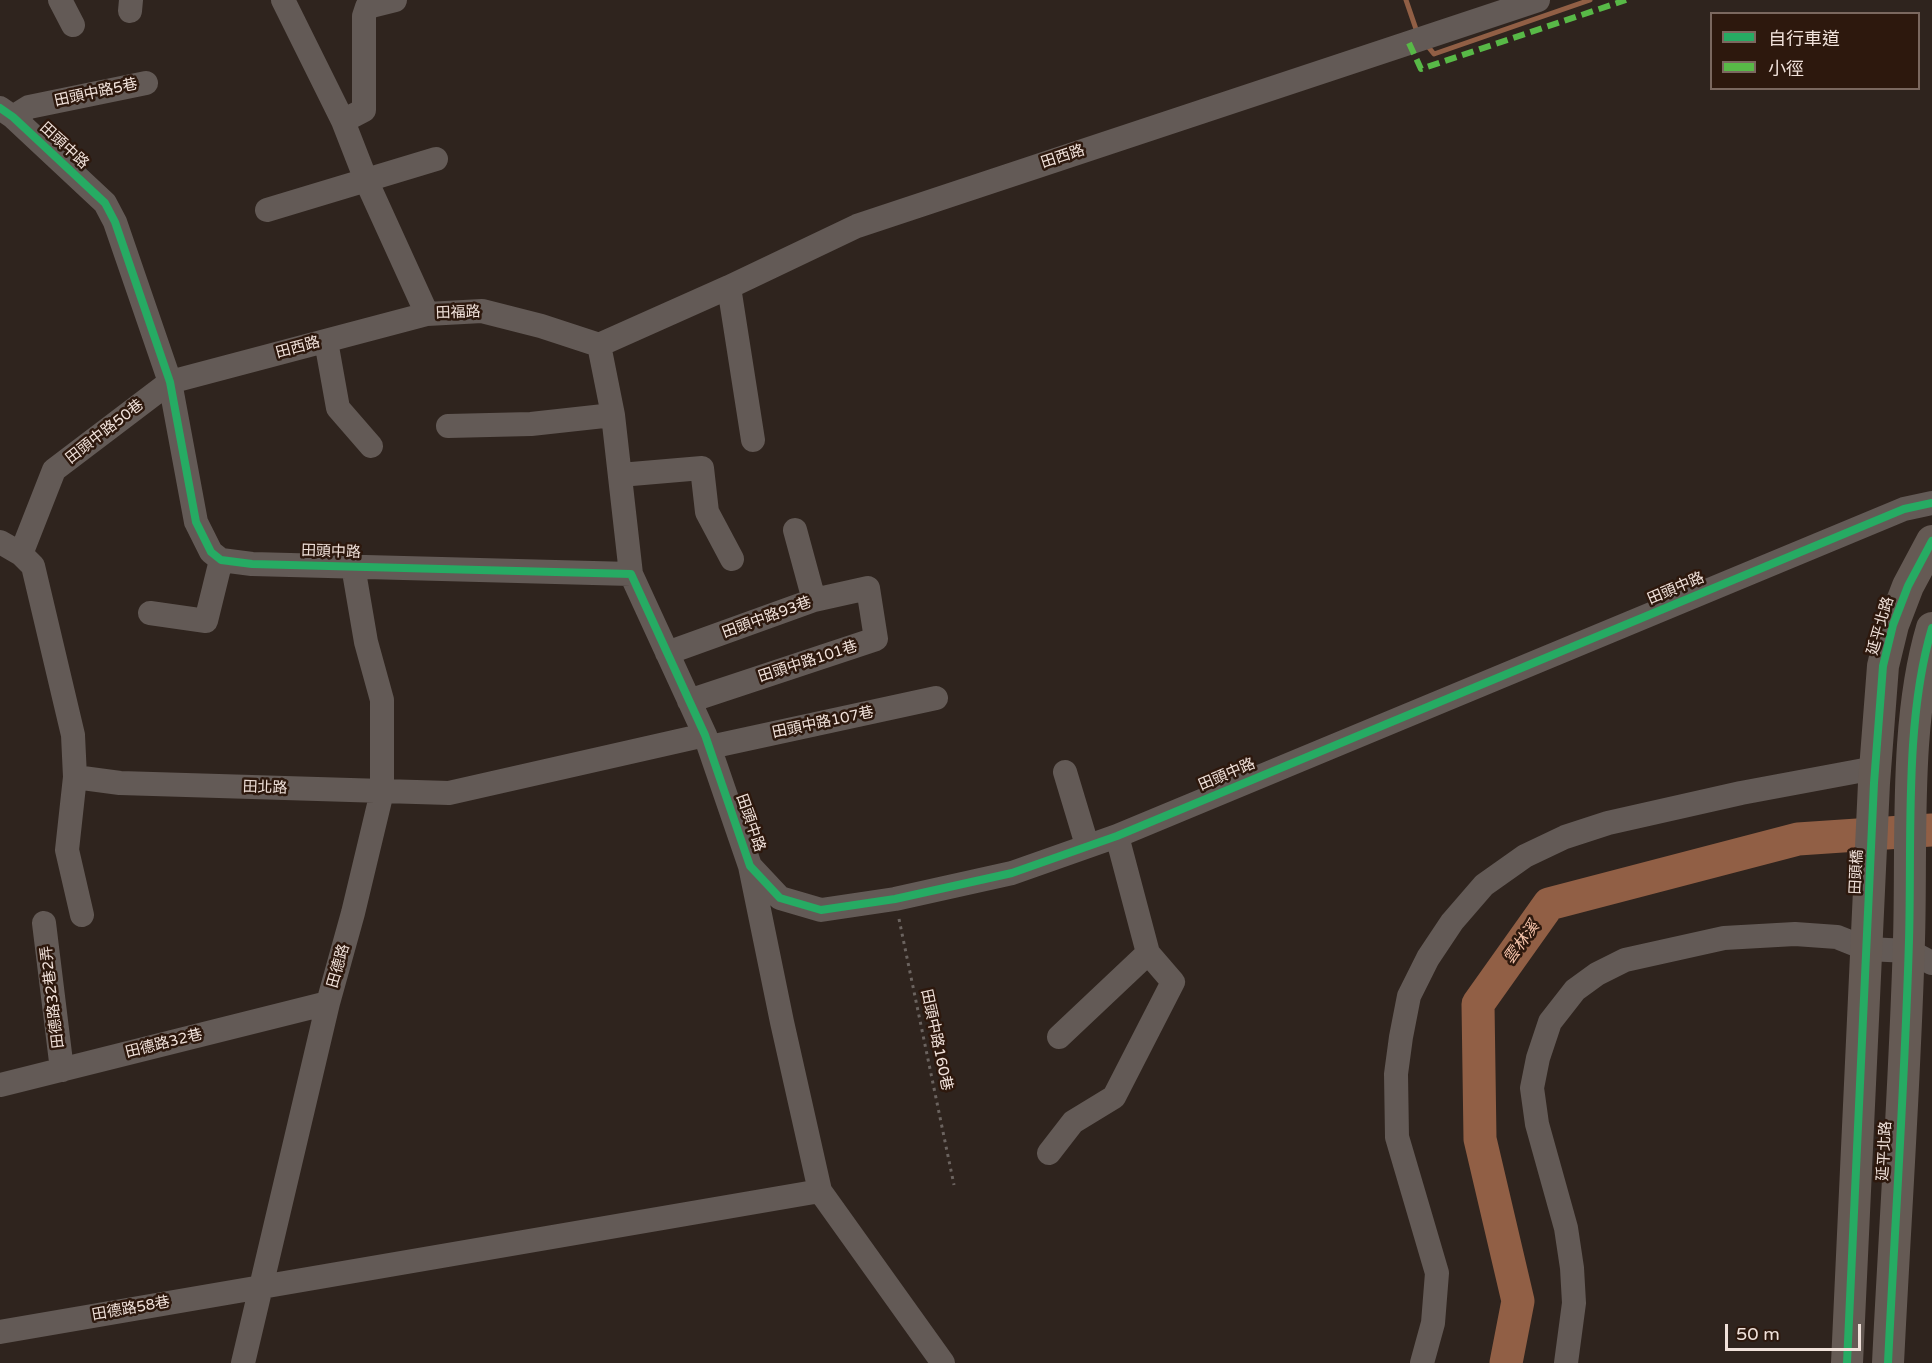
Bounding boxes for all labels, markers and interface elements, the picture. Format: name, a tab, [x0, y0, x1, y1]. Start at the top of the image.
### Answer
legend	[1710, 12, 1920, 90]
text: 自行車道	[1768, 28, 1840, 50]
text: 小徑	[1768, 58, 1804, 80]
street label: 田頭中路5巷	[53, 75, 139, 111]
street label: 田頭中路	[36, 119, 92, 173]
street label: 田西路	[1039, 141, 1087, 173]
street label: 田福路	[435, 303, 481, 323]
street label: 田西路	[274, 333, 322, 363]
street label: 田頭中路50巷	[62, 396, 148, 468]
street label: 田頭中路	[301, 542, 361, 562]
street label: 田頭中路	[1645, 569, 1707, 609]
street label: 田頭中路93巷	[720, 593, 814, 643]
street label: 延平北路	[1864, 595, 1898, 657]
street label: 田頭中路101巷	[756, 637, 860, 687]
street label: 田頭中路107巷	[771, 703, 875, 743]
street label: 田頭中路	[1196, 755, 1258, 795]
street label: 田北路	[242, 778, 288, 798]
street label: 田頭中路	[732, 792, 768, 854]
street label: 田頭橋	[1847, 849, 1867, 895]
water label: 雲林溪	[1500, 918, 1544, 968]
street label: 田德路	[324, 942, 354, 990]
street label: 田德路32巷2弄	[38, 945, 68, 1049]
street label: 田頭中路160巷	[916, 988, 956, 1092]
street label: 田德路32巷	[124, 1026, 204, 1062]
street label: 延平北路	[1874, 1121, 1896, 1181]
street label: 田德路58巷	[91, 1293, 171, 1325]
scale bar	[1728, 1312, 1864, 1350]
text: 50 m	[1736, 1323, 1780, 1345]

